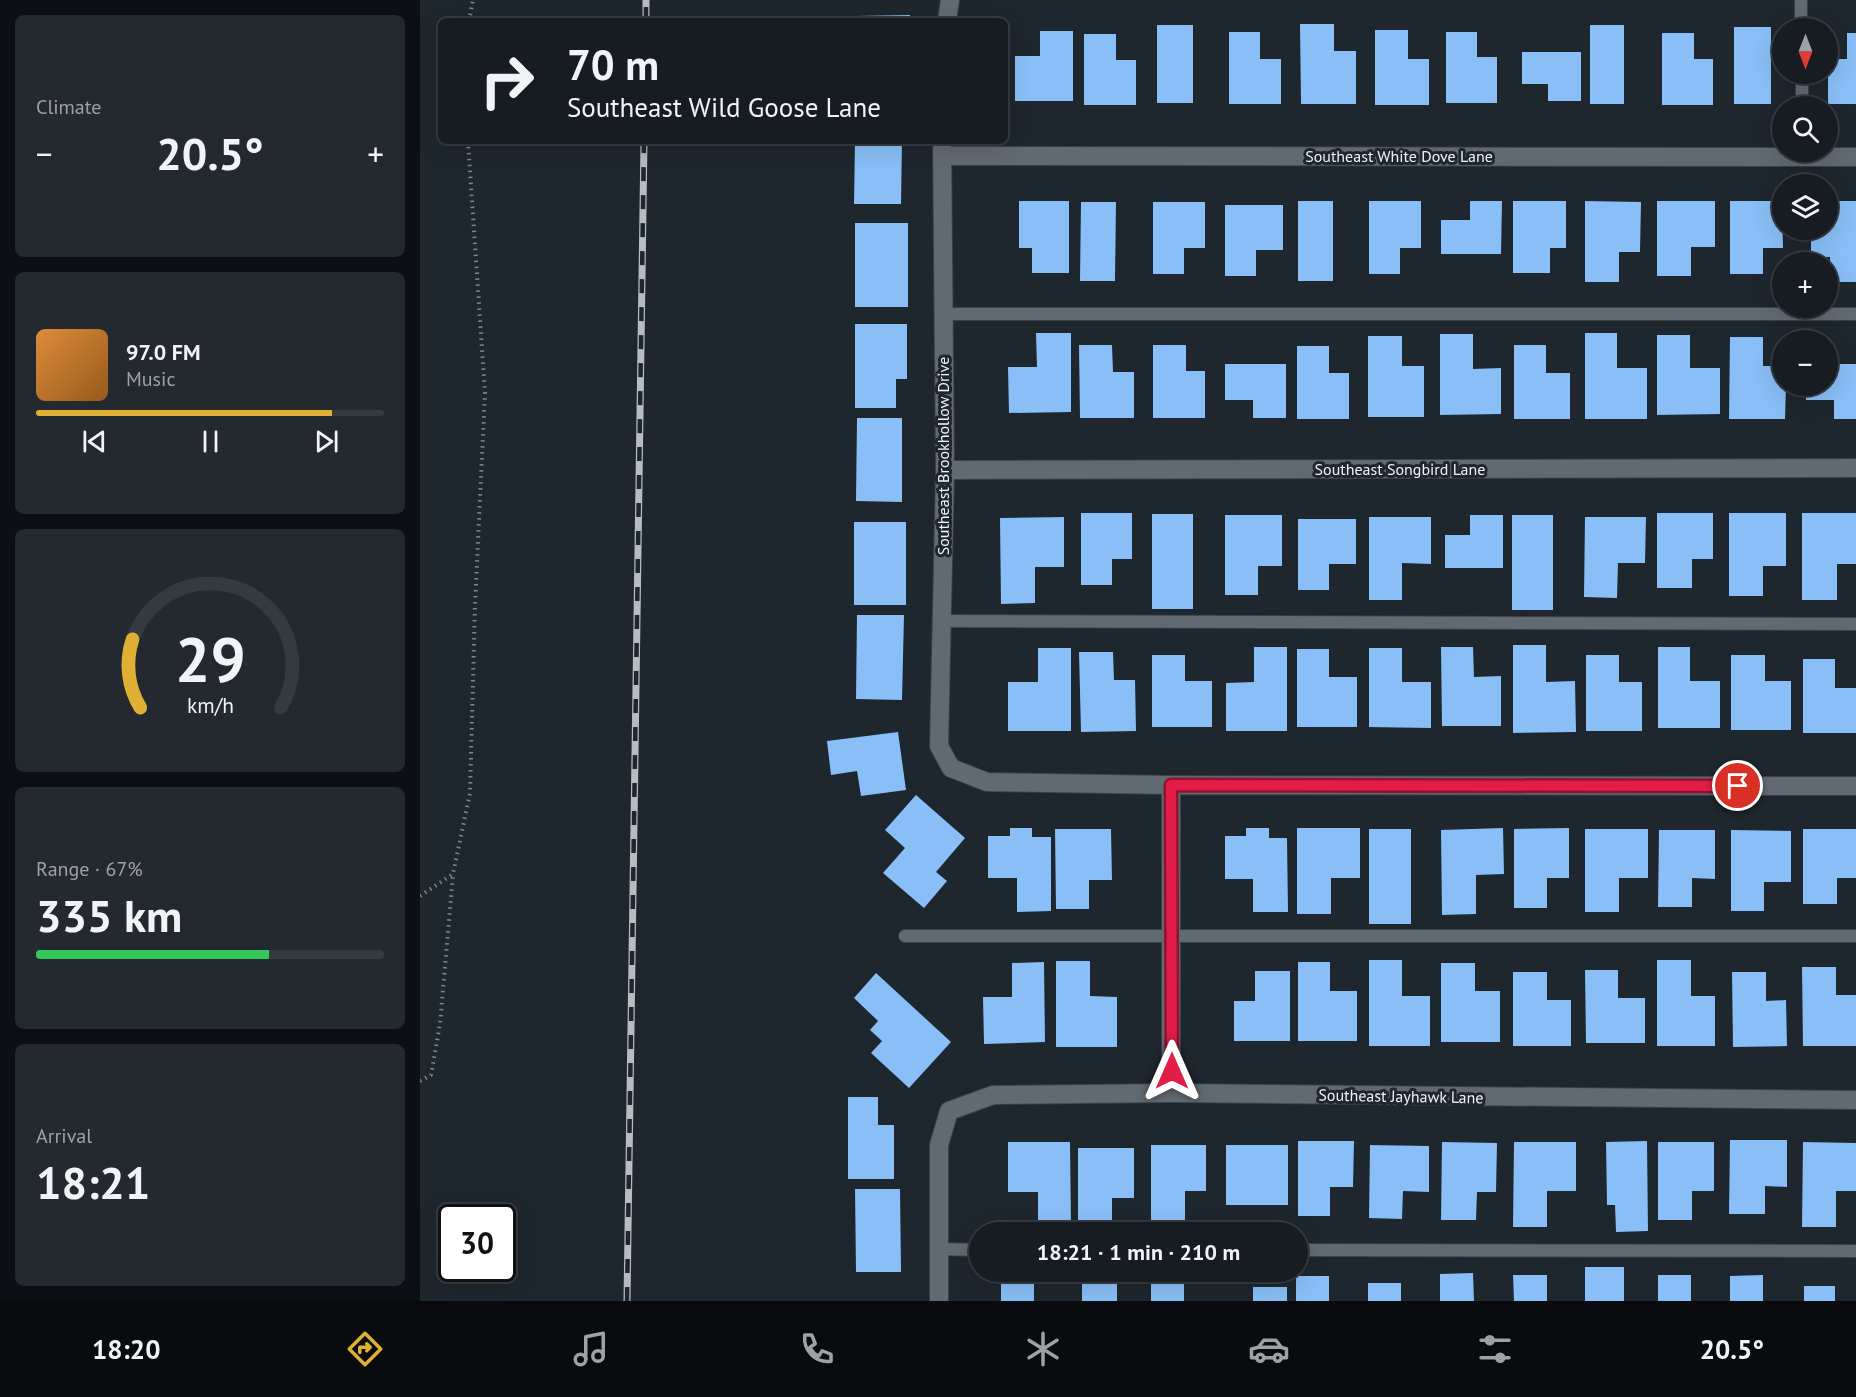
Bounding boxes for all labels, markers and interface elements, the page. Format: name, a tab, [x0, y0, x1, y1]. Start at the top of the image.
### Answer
north arrow	[1772, 18, 1838, 84]
map controls	[1772, 18, 1838, 396]
text: 70 m	[567, 37, 659, 92]
icon: right	[468, 42, 546, 120]
text: Southeast Wild Goose Lane	[567, 90, 881, 124]
text: Climate	[36, 94, 102, 120]
button: search	[1772, 96, 1838, 162]
text: 20.5°	[156, 124, 264, 182]
text: −	[36, 132, 53, 175]
text: +	[367, 132, 384, 175]
street label: Southeast White Dove Lane	[1305, 146, 1493, 166]
button: layers	[1772, 174, 1838, 240]
button: +	[1772, 252, 1838, 318]
button: −	[1772, 330, 1838, 396]
text: 97.0 FM	[126, 338, 201, 366]
street label: Southeast Brookhollow Drive	[933, 357, 953, 555]
text: Music	[126, 366, 175, 392]
icon: previous	[78, 425, 111, 458]
icon: pause	[194, 425, 227, 458]
icon: next	[310, 425, 343, 458]
street label: Southeast Songbird Lane	[1315, 459, 1485, 479]
text: 29	[175, 618, 245, 699]
text: km/h	[186, 691, 233, 719]
pin	[1712, 760, 1763, 811]
icon: arrive	[1721, 769, 1754, 802]
text: Range · 67%	[36, 856, 143, 882]
text: 335 km	[36, 886, 182, 944]
position arrow	[1140, 1039, 1204, 1103]
street label: Southeast Jayhawk Lane	[1318, 1085, 1484, 1107]
text: Arrival	[36, 1123, 92, 1149]
text: 18:21	[36, 1153, 150, 1211]
speed limit sign: 30	[438, 1204, 516, 1282]
text: 18:21 · 1 min · 210 m	[1037, 1238, 1240, 1266]
icon: directions	[344, 1328, 386, 1370]
icon: music	[570, 1328, 612, 1370]
icon: phone	[796, 1328, 838, 1370]
icon: climate	[1022, 1328, 1064, 1370]
icon: car	[1248, 1328, 1290, 1370]
icon: filters	[1474, 1328, 1516, 1370]
text: 18:20	[92, 1332, 160, 1366]
text: 20.5°	[1700, 1332, 1764, 1366]

